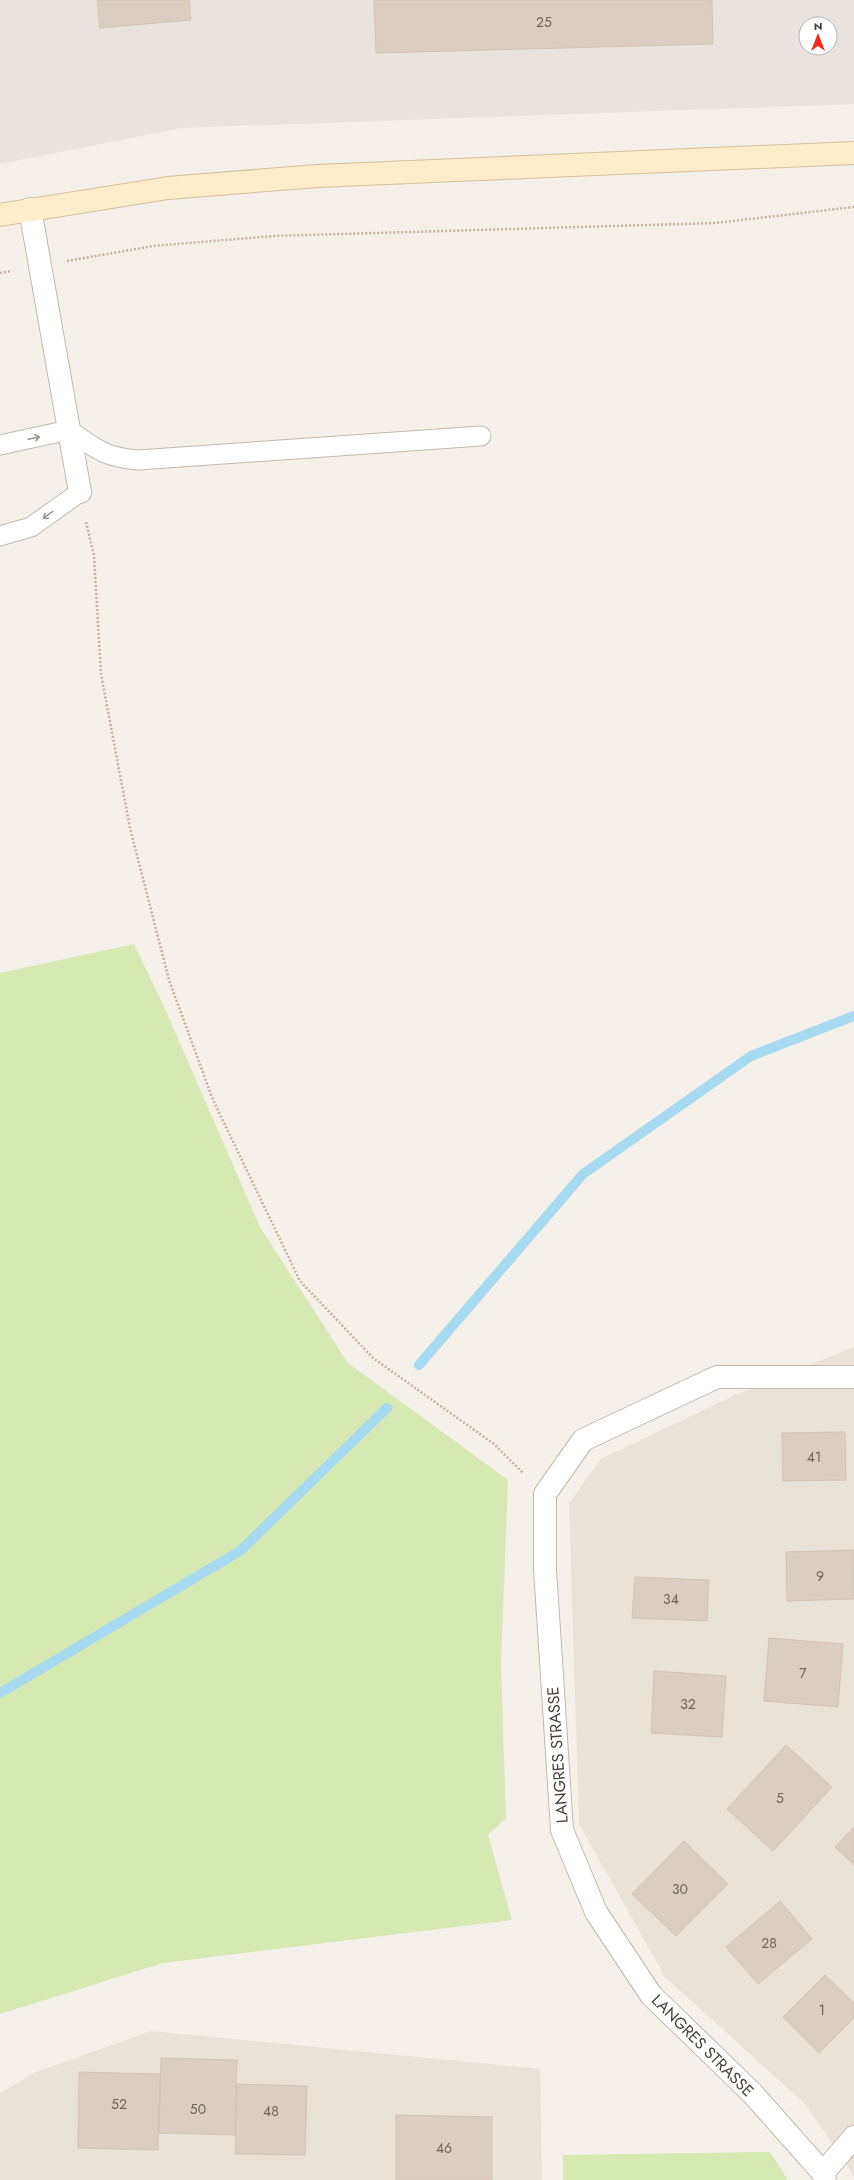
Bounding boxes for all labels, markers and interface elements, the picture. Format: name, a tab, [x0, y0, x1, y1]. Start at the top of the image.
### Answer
house number: 25	[536, 12, 552, 32]
north arrow	[798, 16, 838, 56]
text: N	[814, 18, 822, 34]
one-way arrow	[27, 433, 40, 441]
one-way arrow	[43, 511, 54, 519]
house number: 41	[807, 1447, 821, 1467]
house number: 9	[816, 1566, 824, 1586]
house number: 34	[663, 1589, 679, 1609]
house number: 7	[799, 1663, 807, 1683]
street label: LANGRES STRASSE	[541, 1686, 574, 1824]
house number: 32	[680, 1694, 696, 1714]
house number: 5	[776, 1788, 784, 1808]
house number: 30	[672, 1879, 688, 1899]
house number: 28	[761, 1933, 777, 1953]
street label: LANGRES STRASSE	[646, 1989, 759, 2102]
house number: 1	[819, 2000, 825, 2020]
house number: 52	[111, 2094, 127, 2114]
house number: 50	[190, 2099, 206, 2119]
house number: 48	[263, 2101, 279, 2121]
house number: 46	[436, 2138, 452, 2158]

